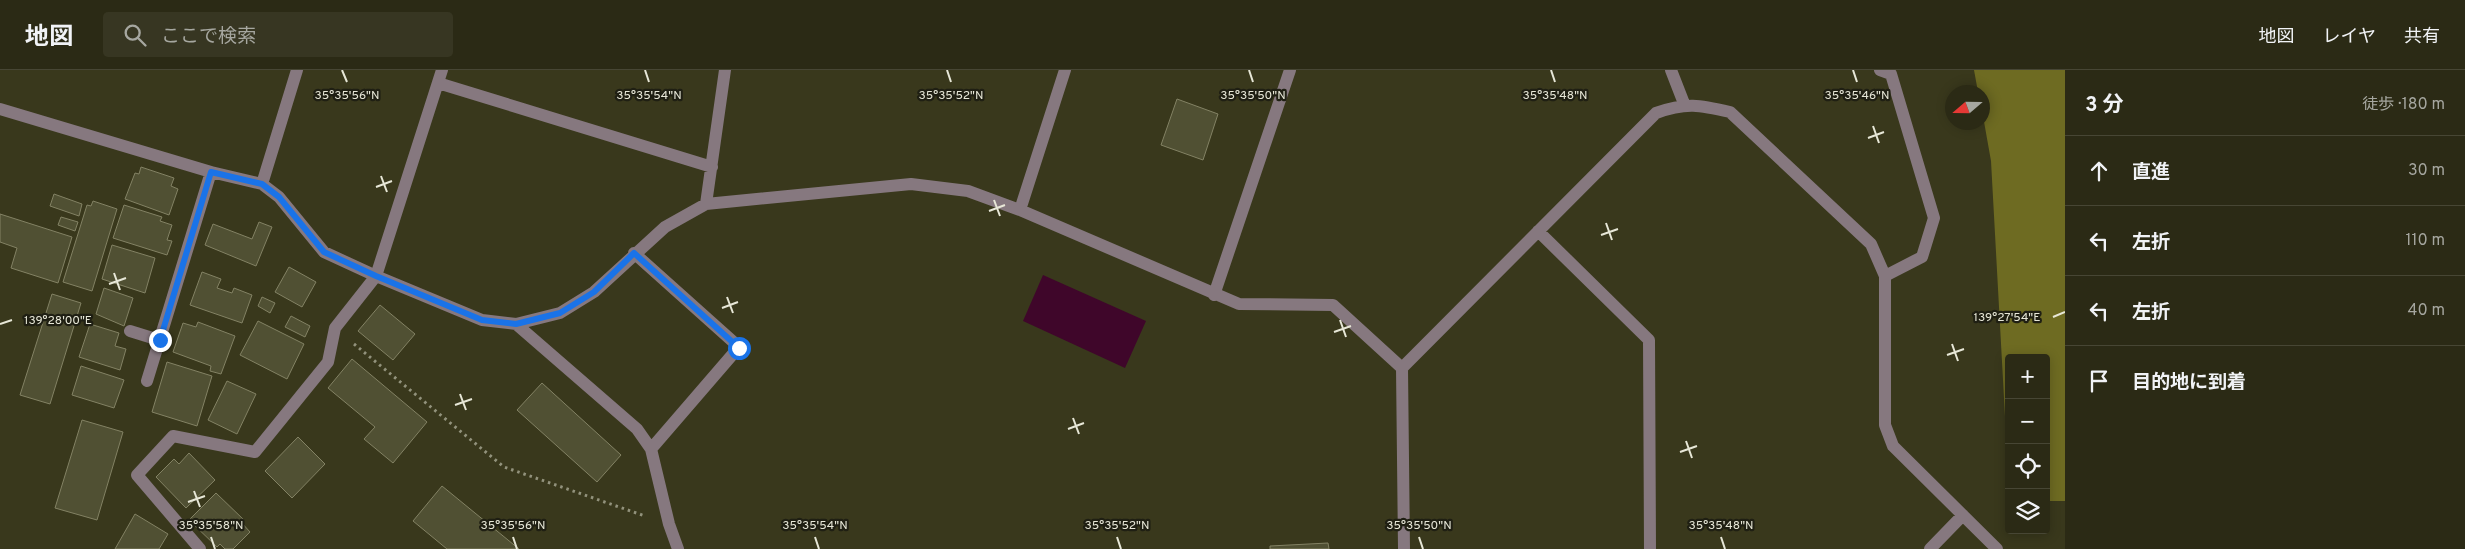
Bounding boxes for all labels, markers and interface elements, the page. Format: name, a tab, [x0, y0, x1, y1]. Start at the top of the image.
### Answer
search box	[103, 12, 453, 57]
icon: search	[121, 21, 149, 49]
text: 地図	[25, 23, 73, 53]
text: ここで検索	[161, 25, 256, 49]
text: 地図	[2259, 26, 2295, 49]
text: レイヤ	[2323, 26, 2376, 49]
text: 共有	[2404, 26, 2440, 49]
north arrow	[1945, 85, 1990, 130]
text: 35°35'56"N	[315, 88, 379, 104]
text: 35°35'54"N	[616, 88, 682, 104]
text: 35°35'52"N	[919, 88, 983, 104]
text: 35°35'50"N	[1220, 88, 1286, 104]
text: 35°35'48"N	[1523, 88, 1587, 104]
text: 35°35'46"N	[1825, 88, 1889, 104]
text: 3 分	[2085, 92, 2124, 119]
text: 徒歩 · 180 m	[2362, 95, 2445, 115]
icon: ahead	[2085, 157, 2113, 185]
text: 直進	[2132, 161, 2170, 185]
text: 30 m	[2408, 161, 2445, 181]
icon: left	[2085, 227, 2113, 255]
text: 左折	[2132, 231, 2170, 255]
text: 110 m	[2405, 231, 2445, 251]
icon: left	[2085, 297, 2113, 325]
text: 左折	[2132, 301, 2170, 325]
text: 40 m	[2407, 301, 2445, 321]
text: 139°27'54"E	[1974, 310, 2040, 326]
text: 139°28'00"E	[24, 313, 92, 329]
route end	[149, 329, 172, 352]
route start	[728, 337, 751, 360]
map controls	[2005, 354, 2050, 534]
button: +	[2005, 354, 2050, 399]
icon: arrive	[2085, 367, 2113, 395]
text: 目的地に到着	[2132, 371, 2246, 395]
button: −	[2005, 399, 2050, 444]
button: locate	[2005, 444, 2050, 489]
button: layers	[2005, 489, 2050, 534]
text: 35°35'58"N	[179, 518, 243, 534]
text: 35°35'56"N	[481, 518, 545, 534]
text: 35°35'54"N	[782, 518, 848, 534]
text: 35°35'52"N	[1085, 518, 1149, 534]
text: 35°35'50"N	[1386, 518, 1452, 534]
text: 35°35'48"N	[1689, 518, 1753, 534]

